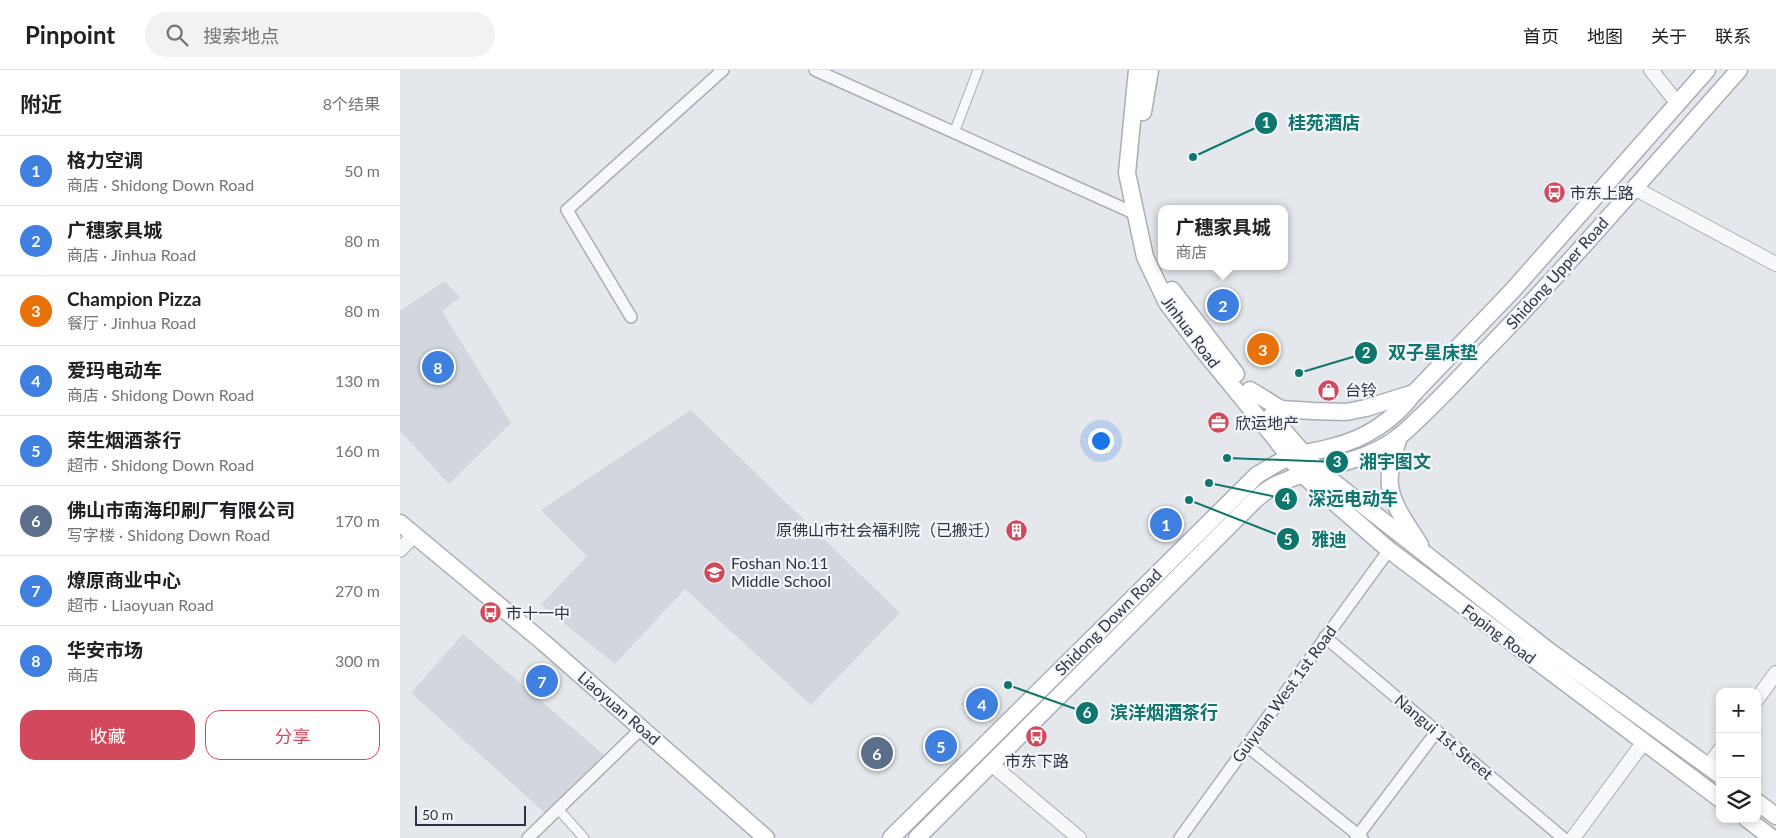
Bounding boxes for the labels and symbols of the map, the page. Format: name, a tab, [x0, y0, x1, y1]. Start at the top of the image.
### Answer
callout: 桂苑酒店	[1253, 106, 1370, 139]
text: 桂苑酒店	[1288, 111, 1360, 133]
text: 1	[1262, 113, 1270, 131]
bus stop icon: 市东上路	[1542, 181, 1566, 205]
place label: 市东上路	[1570, 183, 1634, 202]
street label: Shidong Upper Road	[1502, 213, 1612, 332]
pin: 2	[1207, 286, 1239, 324]
street label: Jinhua Road	[1158, 292, 1224, 371]
pin: 3	[1247, 330, 1279, 368]
callout: 双子星床垫	[1353, 336, 1488, 369]
text: 双子星床垫	[1388, 341, 1478, 363]
text: 2	[1362, 343, 1371, 361]
pin: 8	[422, 348, 454, 386]
shop icon: 台铃	[1317, 378, 1341, 402]
place label: 台铃	[1345, 380, 1377, 399]
office icon: 欣运地产	[1207, 411, 1231, 435]
place label: 欣运地产	[1235, 413, 1299, 432]
your location	[1088, 428, 1114, 454]
callout: 湘宇图文	[1324, 445, 1441, 478]
text: 湘宇图文	[1359, 450, 1431, 472]
text: 3	[1333, 452, 1341, 470]
callout: 深远电动车	[1273, 482, 1408, 515]
text: 深远电动车	[1308, 487, 1398, 509]
text: 4	[1282, 489, 1291, 507]
pin: 1	[1150, 505, 1182, 543]
building icon: 原佛山市社会福利院（已搬迁）	[1004, 518, 1028, 542]
place label: 原佛山市社会福利院（已搬迁）	[776, 520, 1000, 539]
callout: 雅迪	[1276, 523, 1357, 556]
text: 雅迪	[1311, 528, 1347, 550]
text: 5	[1284, 530, 1292, 548]
place label: Foshan No.11 Middle School	[731, 553, 831, 590]
school or university icon: Foshan No.11 Middle School	[703, 560, 727, 584]
street label: Shidong Down Road	[1050, 564, 1165, 679]
street label: Foping Road	[1459, 600, 1540, 667]
bus stop icon: 市十一中	[478, 601, 502, 625]
place label: 市十一中	[506, 603, 570, 622]
street label: Guiyuan West 1st Road	[1228, 622, 1340, 766]
pin: 7	[526, 662, 558, 700]
street label: Liaoyuan Road	[574, 667, 664, 748]
pin: 4	[966, 685, 998, 723]
street label: Nangui 1st Street	[1391, 690, 1497, 783]
callout: 滨洋烟酒茶行	[1075, 696, 1228, 729]
text: 滨洋烟酒茶行	[1110, 701, 1218, 723]
text: 6	[1083, 703, 1092, 721]
bus stop icon: 市东下路	[1025, 725, 1049, 749]
pin: 5	[925, 727, 957, 765]
pin: 6	[861, 734, 893, 772]
place label: 市东下路	[1005, 751, 1069, 770]
scale bar	[415, 803, 526, 826]

